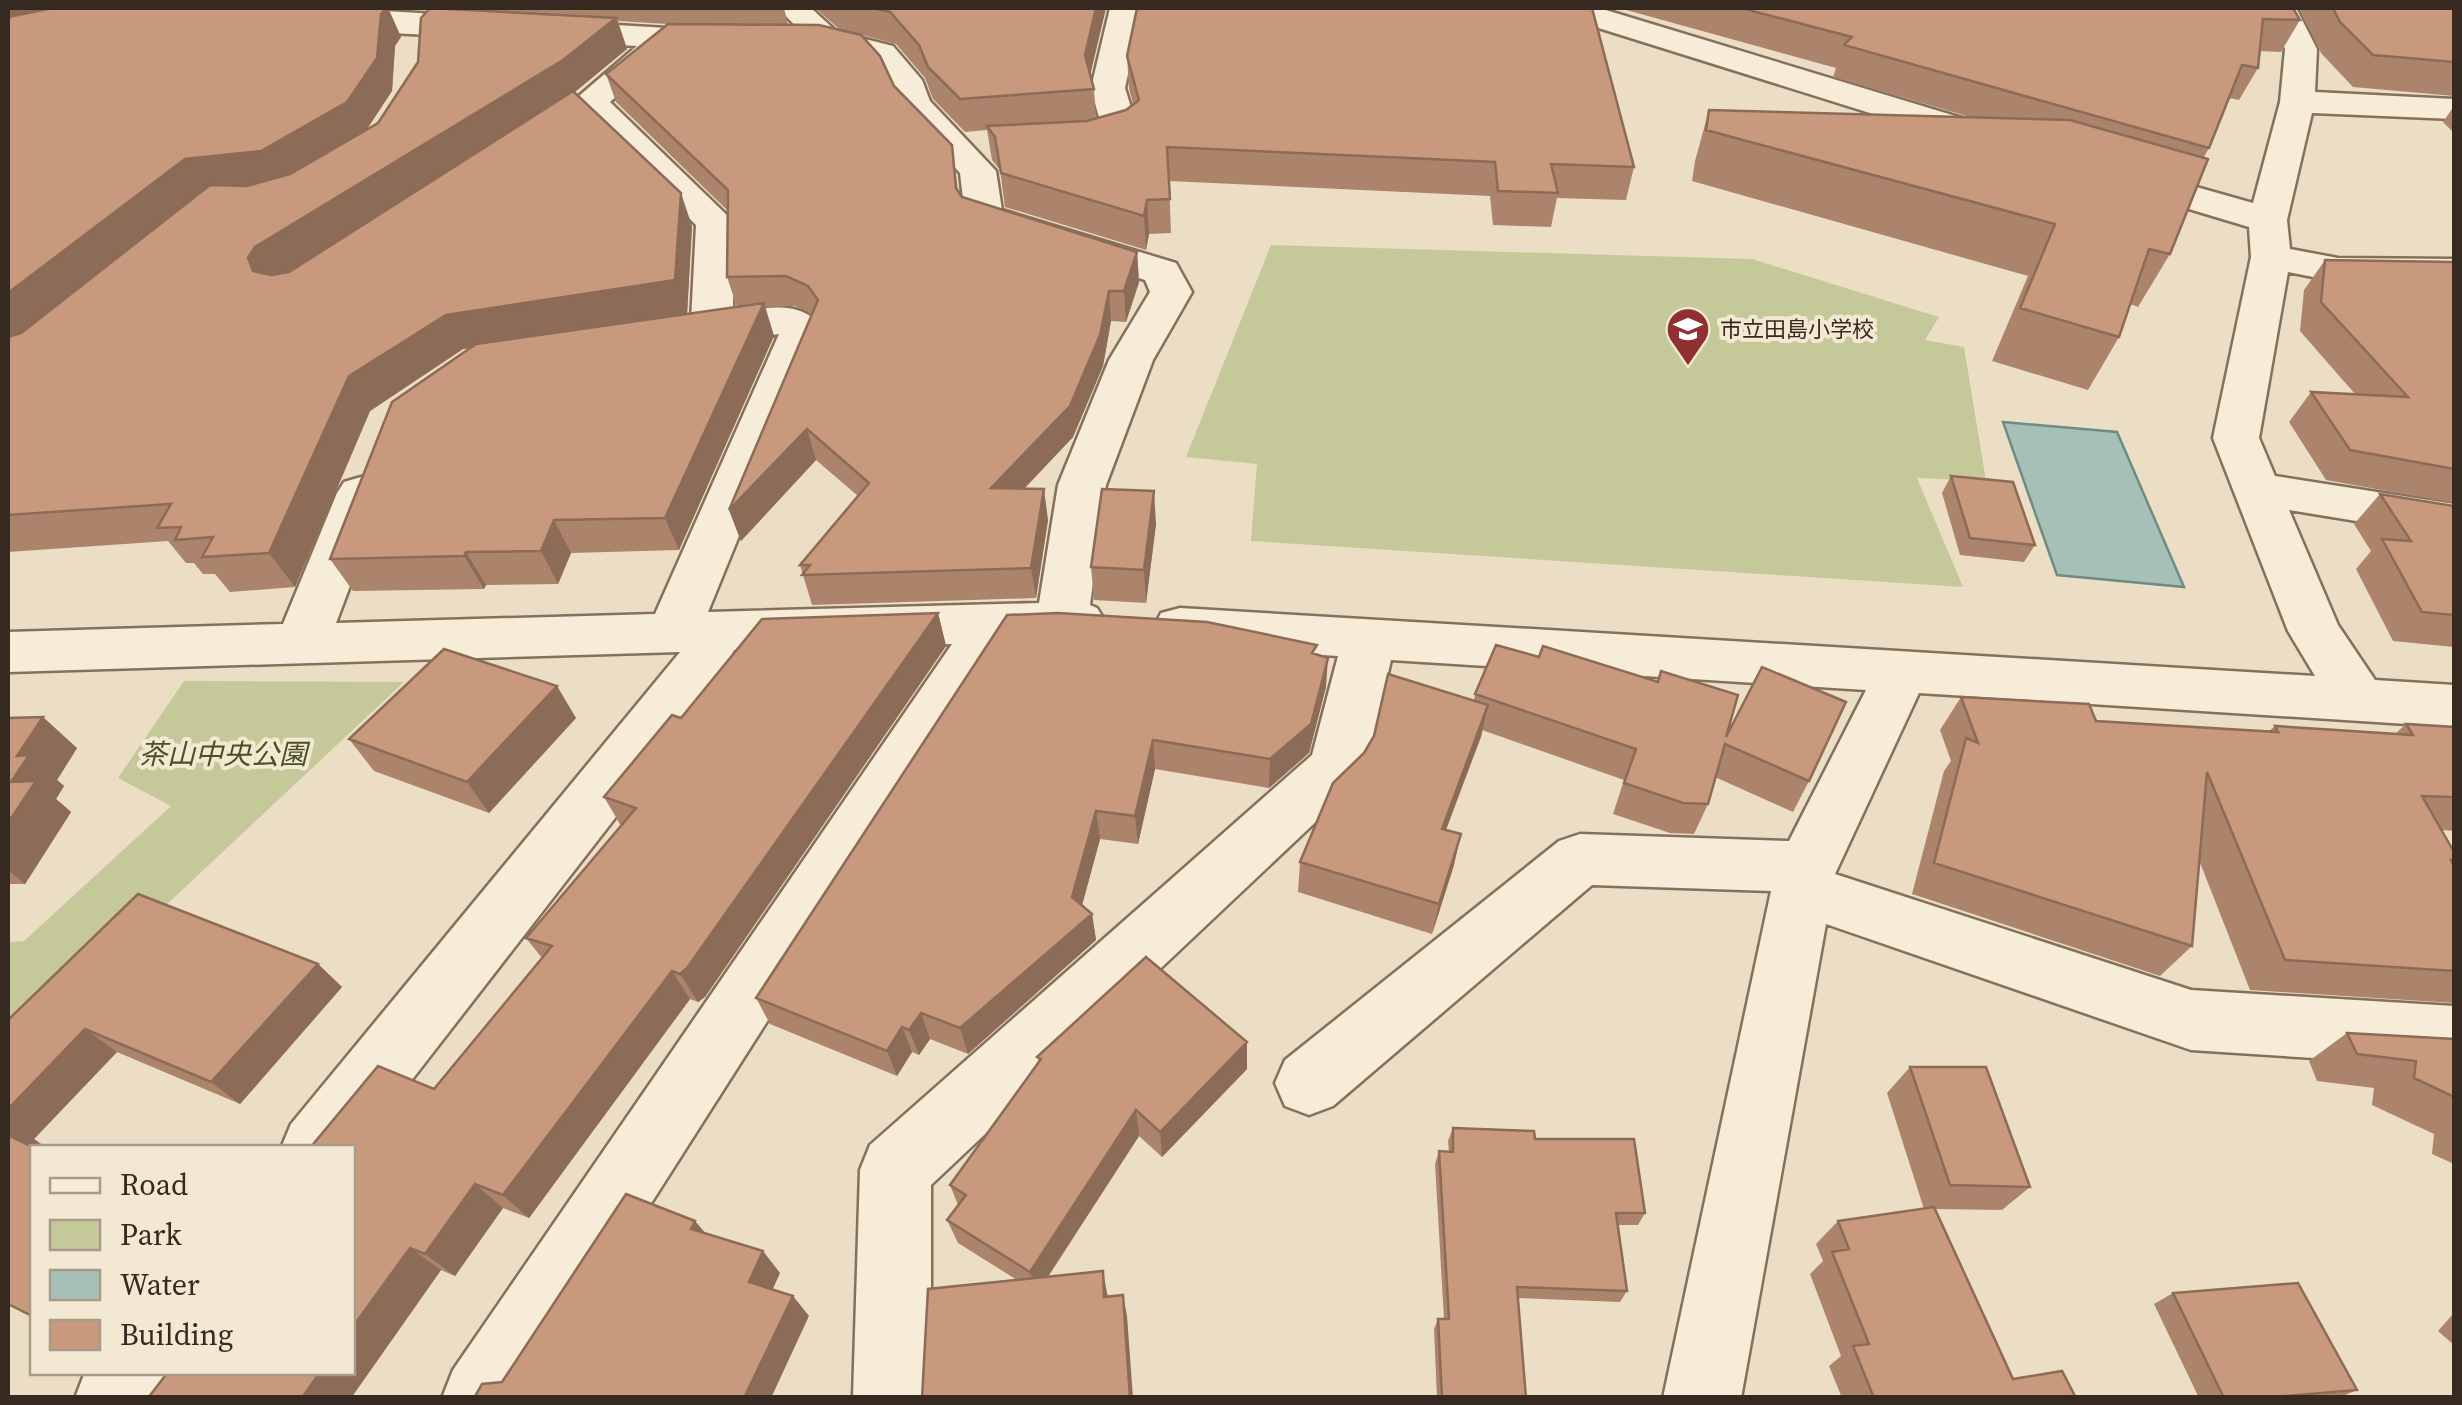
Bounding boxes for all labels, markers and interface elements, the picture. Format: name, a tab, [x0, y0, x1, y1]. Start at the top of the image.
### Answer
school or university icon: 市立田島小学校	[1665, 306, 1711, 367]
place label: 市立田島小学校	[1720, 314, 1874, 344]
park label: 茶山中央公園	[139, 735, 311, 773]
legend	[30, 1145, 355, 1375]
text: Road	[120, 1164, 188, 1205]
text: Park	[120, 1214, 182, 1255]
text: Water	[120, 1264, 200, 1305]
text: Building	[120, 1314, 233, 1355]

